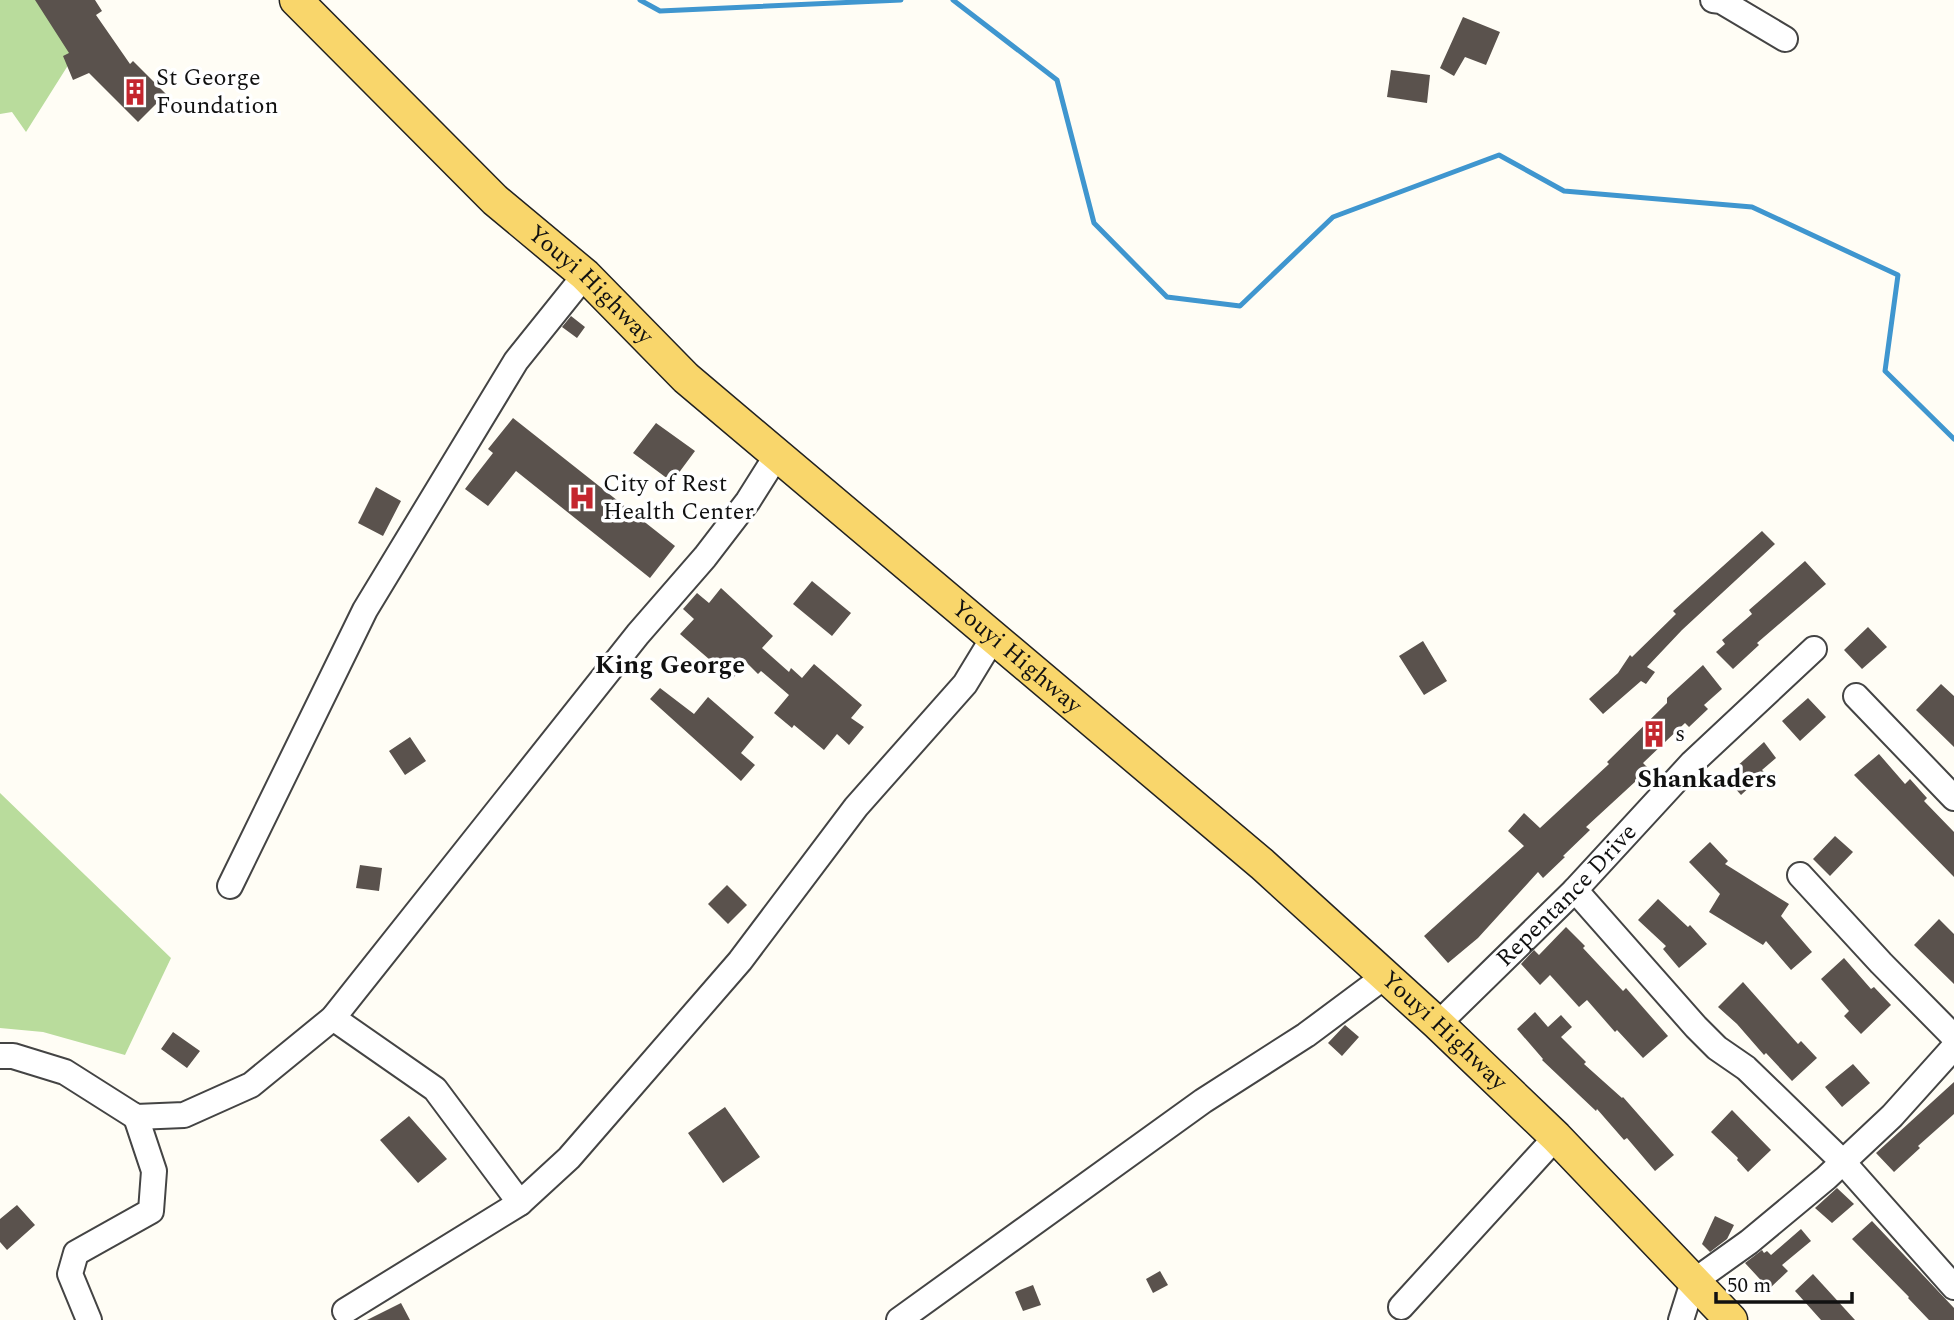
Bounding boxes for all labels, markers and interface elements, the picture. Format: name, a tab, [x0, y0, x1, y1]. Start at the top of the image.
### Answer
place label: St George Foundation	[156, 60, 279, 124]
building icon: St George Foundation	[120, 77, 150, 107]
street label: Youyi Highway	[520, 216, 663, 354]
place label: City of Rest Health Center	[603, 466, 754, 530]
hospital icon: City of Rest Health Center	[567, 483, 597, 513]
street label: Youyi Highway	[943, 591, 1091, 724]
district label: King George	[595, 645, 745, 685]
place label: s	[1675, 716, 1685, 752]
building icon: s	[1639, 719, 1669, 749]
district label: Shankaders	[1637, 759, 1777, 799]
street label: Repentance Drive	[1488, 815, 1646, 976]
street label: Youyi Highway	[1373, 962, 1516, 1100]
scale bar	[1716, 1260, 1853, 1304]
text: 50 m	[1727, 1270, 1771, 1302]

